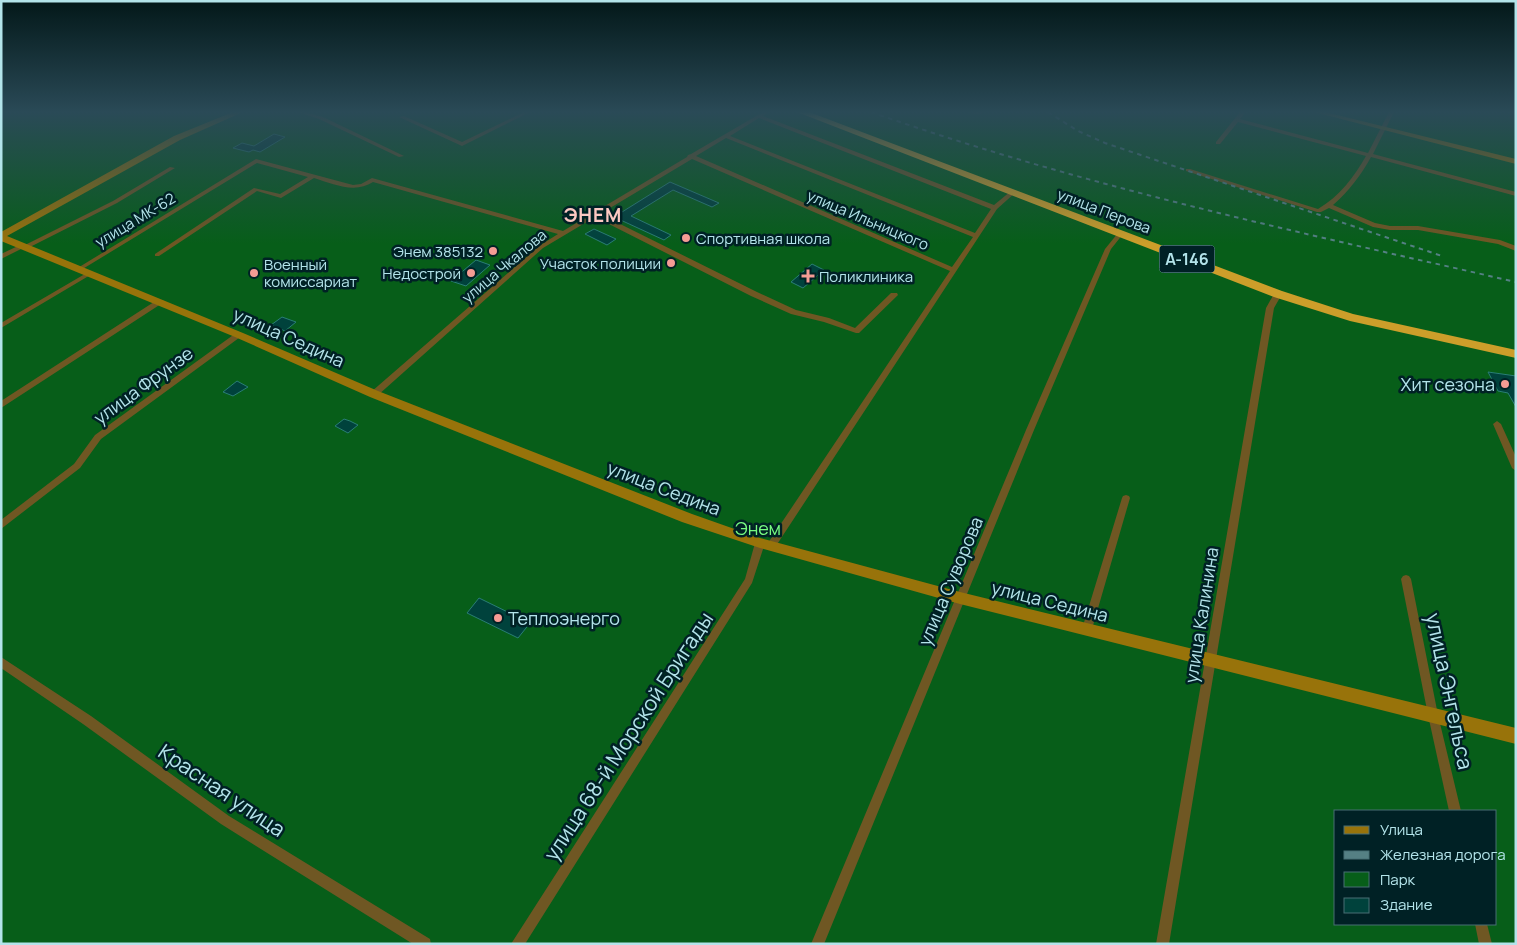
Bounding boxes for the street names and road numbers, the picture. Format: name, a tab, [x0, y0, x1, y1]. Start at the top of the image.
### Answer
street label: улица Перова	[1054, 184, 1154, 238]
street label: улица Ильницкого	[804, 185, 932, 255]
street label: улица МК-62	[91, 188, 179, 252]
street label: улица Чкалова	[457, 224, 551, 308]
road number: А-146	[1160, 245, 1214, 272]
street label: улица Седина	[230, 302, 348, 372]
street label: улица Фрунзе	[88, 341, 198, 429]
street label: улица Седина	[604, 455, 724, 521]
street label: улица Суворова	[912, 513, 988, 649]
street label: улица Калинина	[1178, 545, 1224, 685]
street label: улица Седина	[989, 575, 1111, 627]
street label: улица 68-й Морской Бригады	[537, 606, 719, 866]
street label: улица Энгельса	[1420, 610, 1480, 772]
street label: Красная улица	[153, 737, 291, 843]

